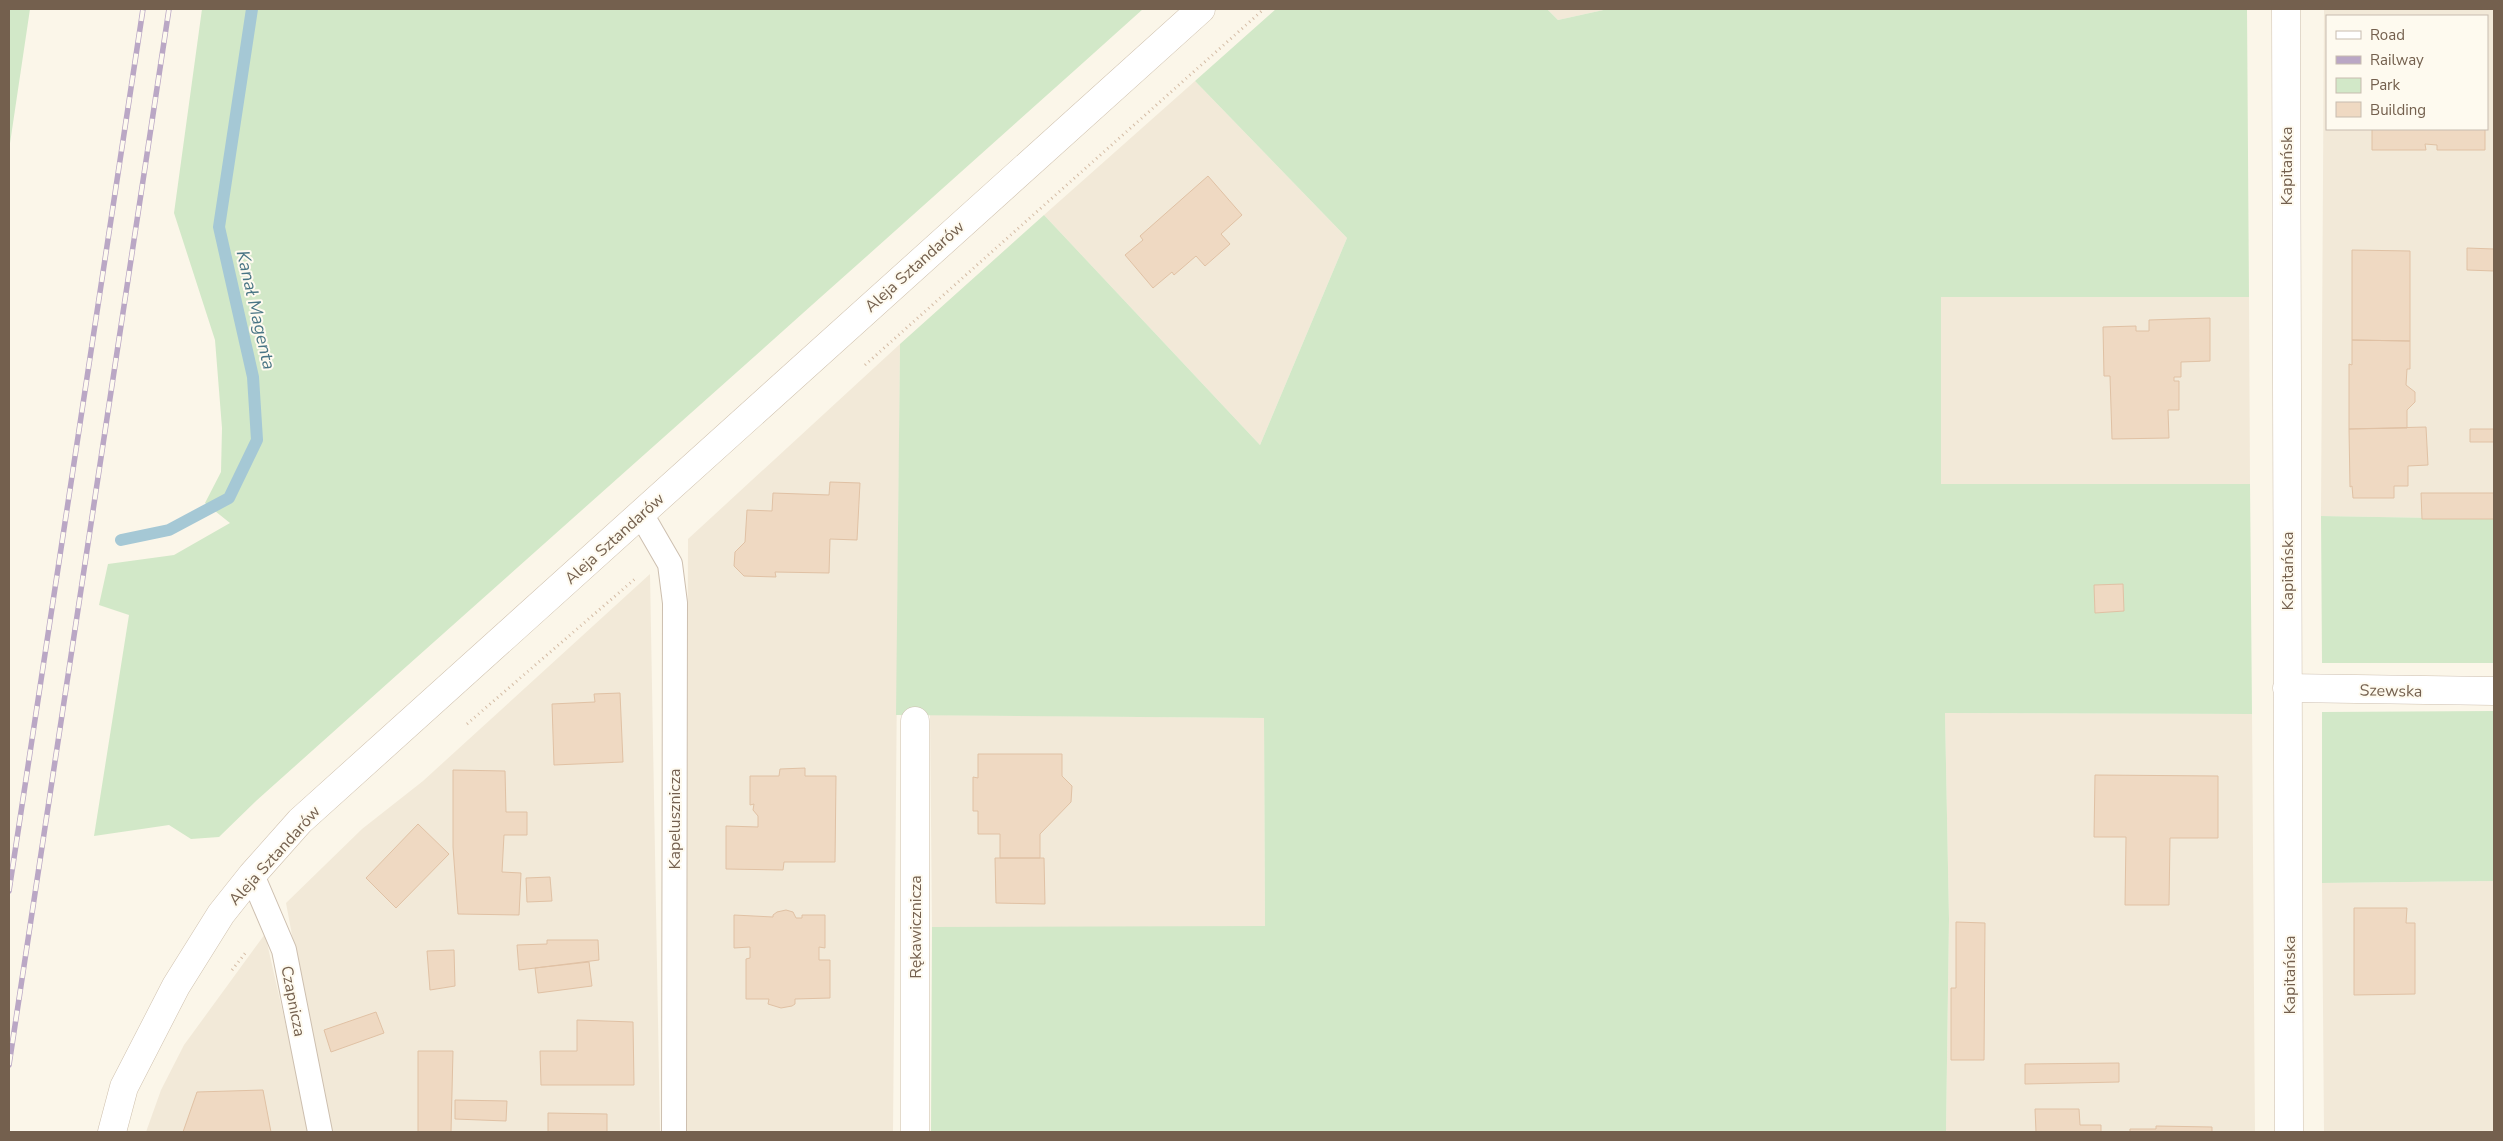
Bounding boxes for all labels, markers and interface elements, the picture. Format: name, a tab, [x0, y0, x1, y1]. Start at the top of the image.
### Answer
legend	[2326, 15, 2488, 130]
text: Road	[2370, 25, 2405, 45]
text: Railway	[2370, 50, 2424, 70]
text: Park	[2370, 75, 2400, 95]
text: Building	[2370, 100, 2426, 120]
street label: Kapitańska	[2276, 127, 2298, 205]
street label: Aleja Sztandarów	[860, 216, 970, 318]
water label: Kanał Magenta	[231, 248, 281, 372]
street label: Aleja Sztandarów	[560, 488, 670, 590]
street label: Kapitańska	[2277, 532, 2299, 610]
street label: Szewska	[2359, 679, 2423, 703]
street label: Kapelusznicza	[664, 768, 686, 870]
street label: Aleja Sztandarów	[224, 801, 326, 910]
street label: Rękawicznicza	[905, 875, 927, 979]
street label: Kapitańska	[2279, 936, 2301, 1014]
street label: Czapnicza	[275, 964, 311, 1038]

